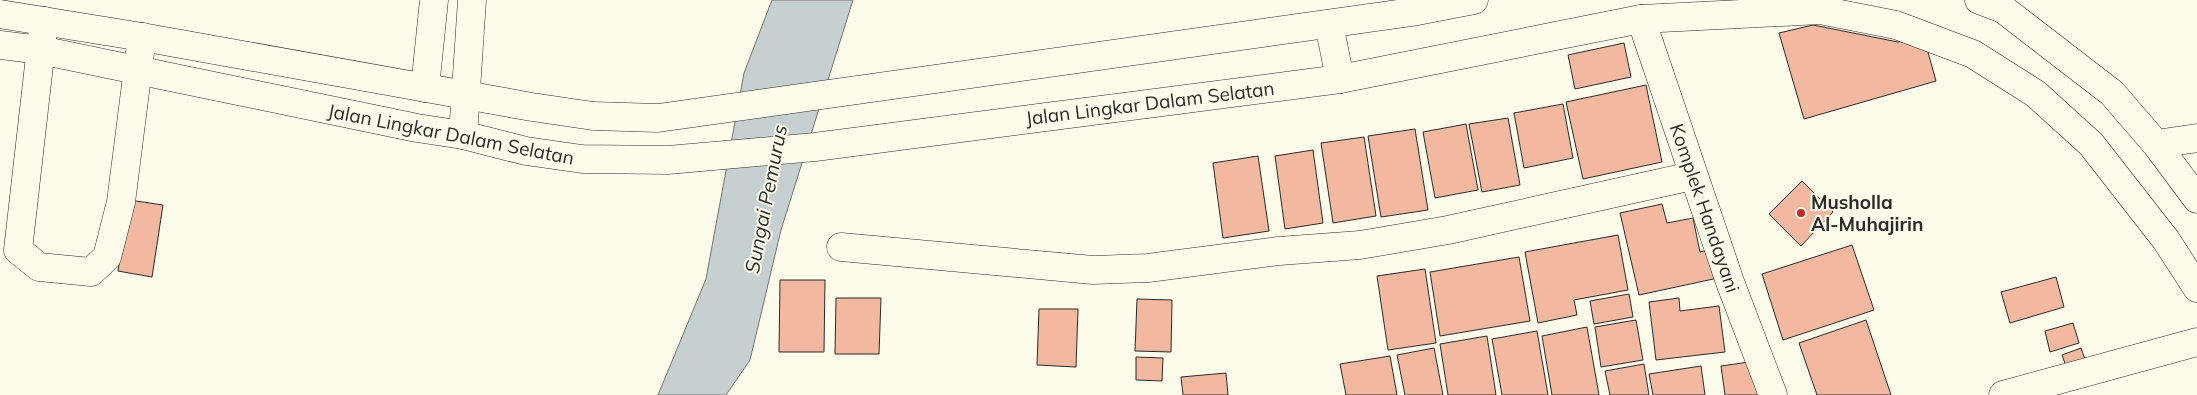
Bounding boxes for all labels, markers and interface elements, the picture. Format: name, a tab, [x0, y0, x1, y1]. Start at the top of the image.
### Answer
street label: Jalan Lingkar Dalam Selatan	[1024, 76, 1276, 130]
street label: Jalan Lingkar Dalam Selatan	[326, 98, 576, 170]
street label: Komplek Handayani	[1665, 120, 1745, 296]
water label: Sungai Pemurus	[739, 122, 792, 275]
place label: Musholla Al-Muhajirin	[1811, 190, 1923, 236]
marker: Musholla Al-Muhajirin	[1795, 207, 1807, 219]

